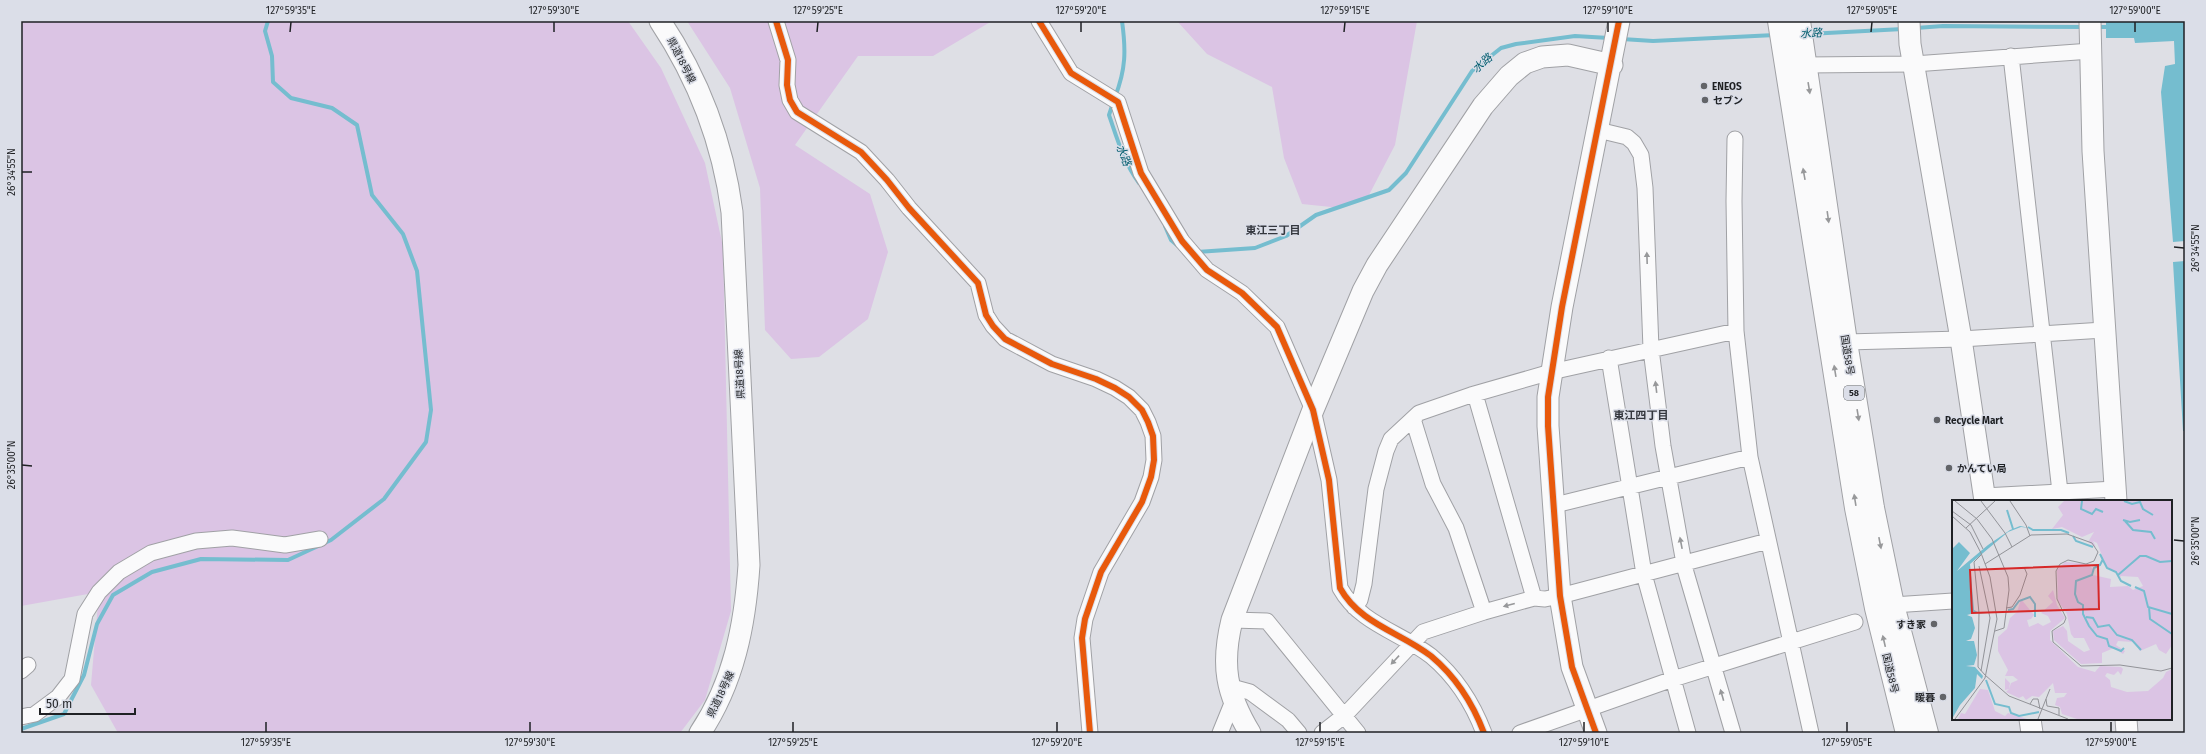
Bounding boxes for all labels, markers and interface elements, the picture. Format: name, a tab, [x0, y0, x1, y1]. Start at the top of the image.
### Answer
text: 127°59'35"E	[266, 5, 316, 17]
text: 127°59'30"E	[528, 5, 580, 17]
text: 127°59'25"E	[793, 5, 843, 17]
text: 127°59'20"E	[1055, 5, 1107, 17]
text: 127°59'15"E	[1320, 5, 1370, 17]
text: 127°59'10"E	[1583, 5, 1633, 17]
text: 127°59'05"E	[1847, 5, 1897, 17]
text: 127°59'00"E	[2109, 5, 2161, 17]
water label: 水路	[1800, 26, 1823, 41]
street label: 県道18号線	[664, 36, 698, 85]
water label: 水路	[1470, 51, 1496, 75]
marker: ENEOS	[1699, 81, 1709, 91]
place label: ENEOS	[1712, 81, 1742, 93]
one-way arrow	[1806, 82, 1812, 94]
marker: セブン	[1700, 95, 1710, 105]
place label: セブン	[1713, 95, 1743, 107]
water label: 水路	[1114, 143, 1134, 169]
text: 26°34'55"N	[6, 148, 18, 196]
one-way arrow	[1801, 168, 1807, 180]
one-way arrow	[1825, 211, 1831, 223]
district label: 東江三丁目	[1246, 224, 1301, 237]
text: 26°34'55"N	[2190, 224, 2202, 272]
one-way arrow	[1644, 252, 1651, 264]
street label: 国道58号	[1838, 334, 1856, 376]
street label: 県道18号線	[733, 349, 747, 399]
one-way arrow	[1832, 365, 1838, 377]
one-way arrow	[1653, 381, 1659, 393]
road number: 58	[1844, 386, 1864, 400]
district label: 東江四丁目	[1614, 409, 1669, 422]
one-way arrow	[1855, 409, 1861, 421]
marker: Recycle Mart	[1932, 415, 1942, 425]
place label: Recycle Mart	[1945, 415, 2003, 427]
text: 26°35'00"N	[6, 440, 18, 490]
marker: かんてい局	[1944, 463, 1954, 473]
place label: かんてい局	[1957, 463, 2007, 475]
one-way arrow	[1852, 494, 1858, 506]
inset map	[1952, 500, 2172, 720]
text: 26°35'00"N	[2190, 516, 2202, 566]
one-way arrow	[1677, 537, 1683, 549]
one-way arrow	[1878, 537, 1884, 549]
one-way arrow	[1502, 602, 1514, 608]
place label: すき家	[1896, 619, 1926, 631]
marker: すき家	[1929, 619, 1939, 629]
one-way arrow	[1880, 635, 1886, 647]
street label: 国道58号	[1880, 652, 1900, 694]
one-way arrow	[1391, 656, 1400, 665]
street label: 県道18号線	[705, 669, 737, 720]
one-way arrow	[1719, 689, 1725, 701]
scale bar	[40, 690, 135, 716]
place label: 暖暮	[1915, 692, 1936, 704]
marker: 暖暮	[1938, 692, 1948, 702]
text: 50 m	[46, 697, 72, 711]
text: 127°59'35"E	[241, 737, 291, 749]
text: 127°59'30"E	[504, 737, 556, 749]
text: 127°59'25"E	[768, 737, 818, 749]
text: 127°59'20"E	[1031, 737, 1083, 749]
text: 127°59'15"E	[1295, 737, 1345, 749]
text: 127°59'10"E	[1559, 737, 1609, 749]
text: 127°59'05"E	[1822, 737, 1872, 749]
text: 127°59'00"E	[2085, 737, 2137, 749]

